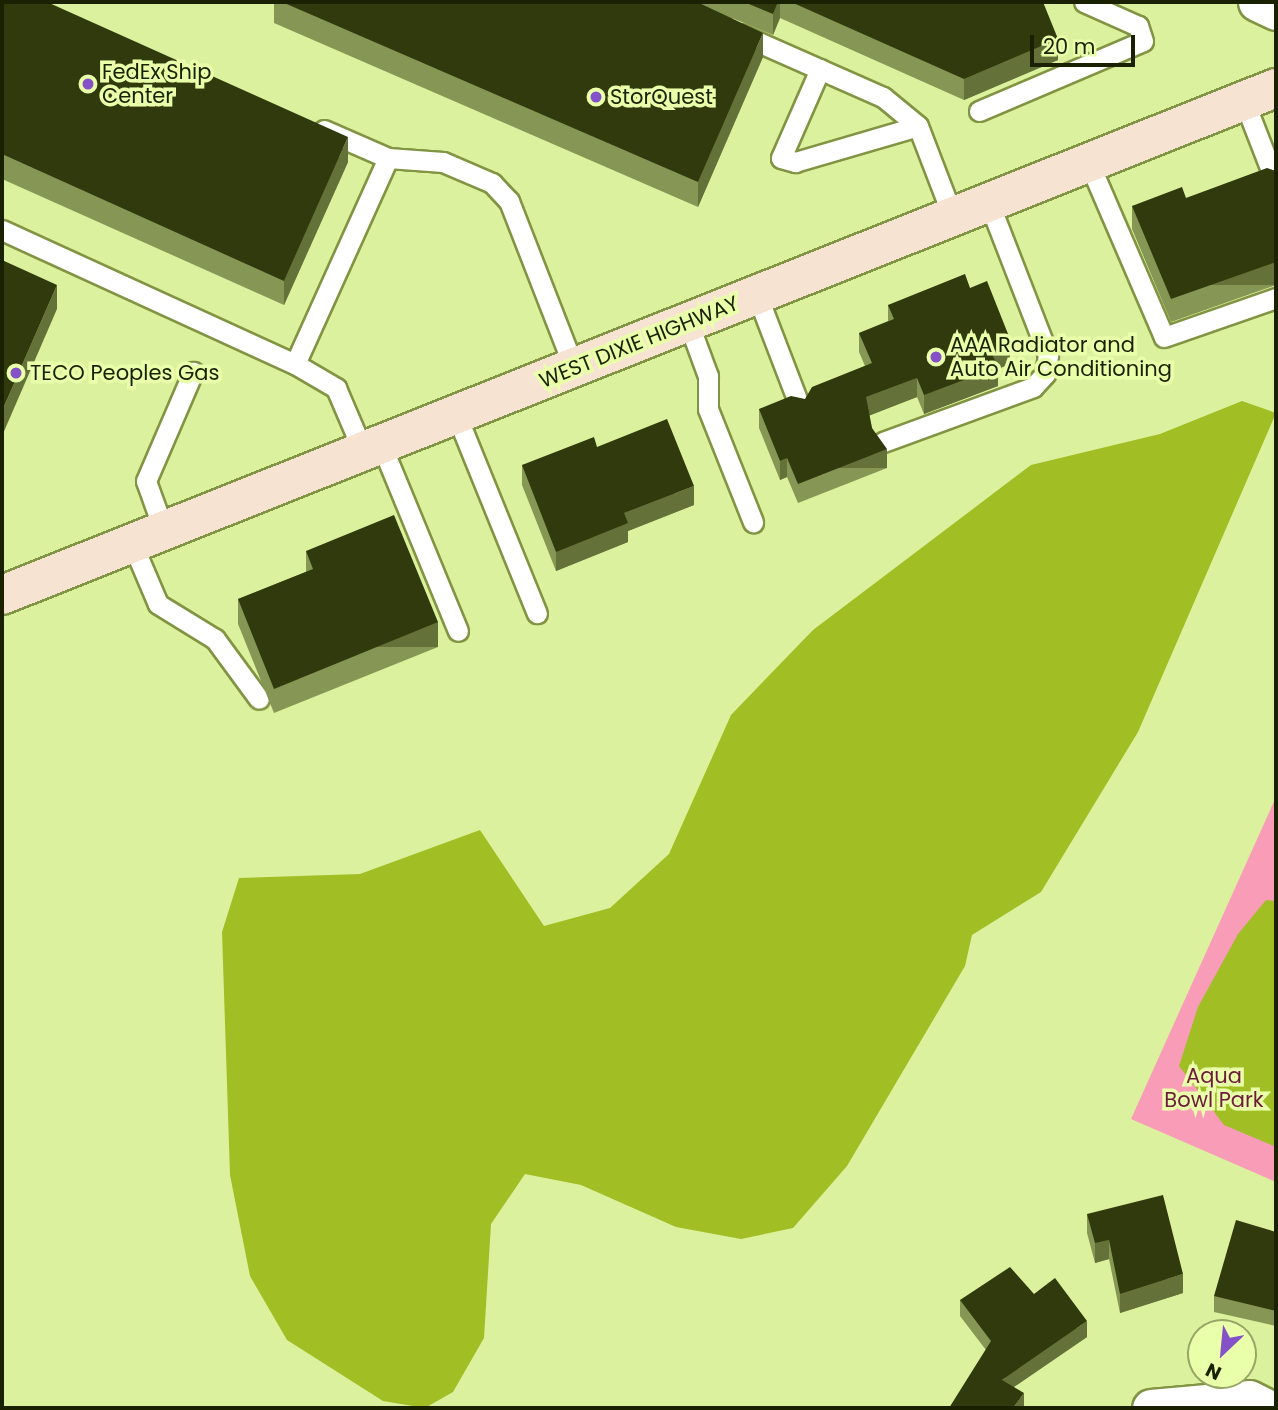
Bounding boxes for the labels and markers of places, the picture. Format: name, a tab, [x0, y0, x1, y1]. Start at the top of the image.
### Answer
place label: FedEx Ship Center	[102, 59, 211, 109]
marker: FedEx Ship Center	[80, 76, 96, 92]
place label: StorQuest	[610, 84, 713, 110]
marker: StorQuest	[588, 89, 604, 105]
place label: AAA Radiator and Auto Air Conditioning	[950, 332, 1172, 382]
marker: AAA Radiator and Auto Air Conditioning	[928, 349, 944, 365]
place label: TECO Peoples Gas	[30, 360, 220, 386]
marker: TECO Peoples Gas	[8, 365, 24, 381]

